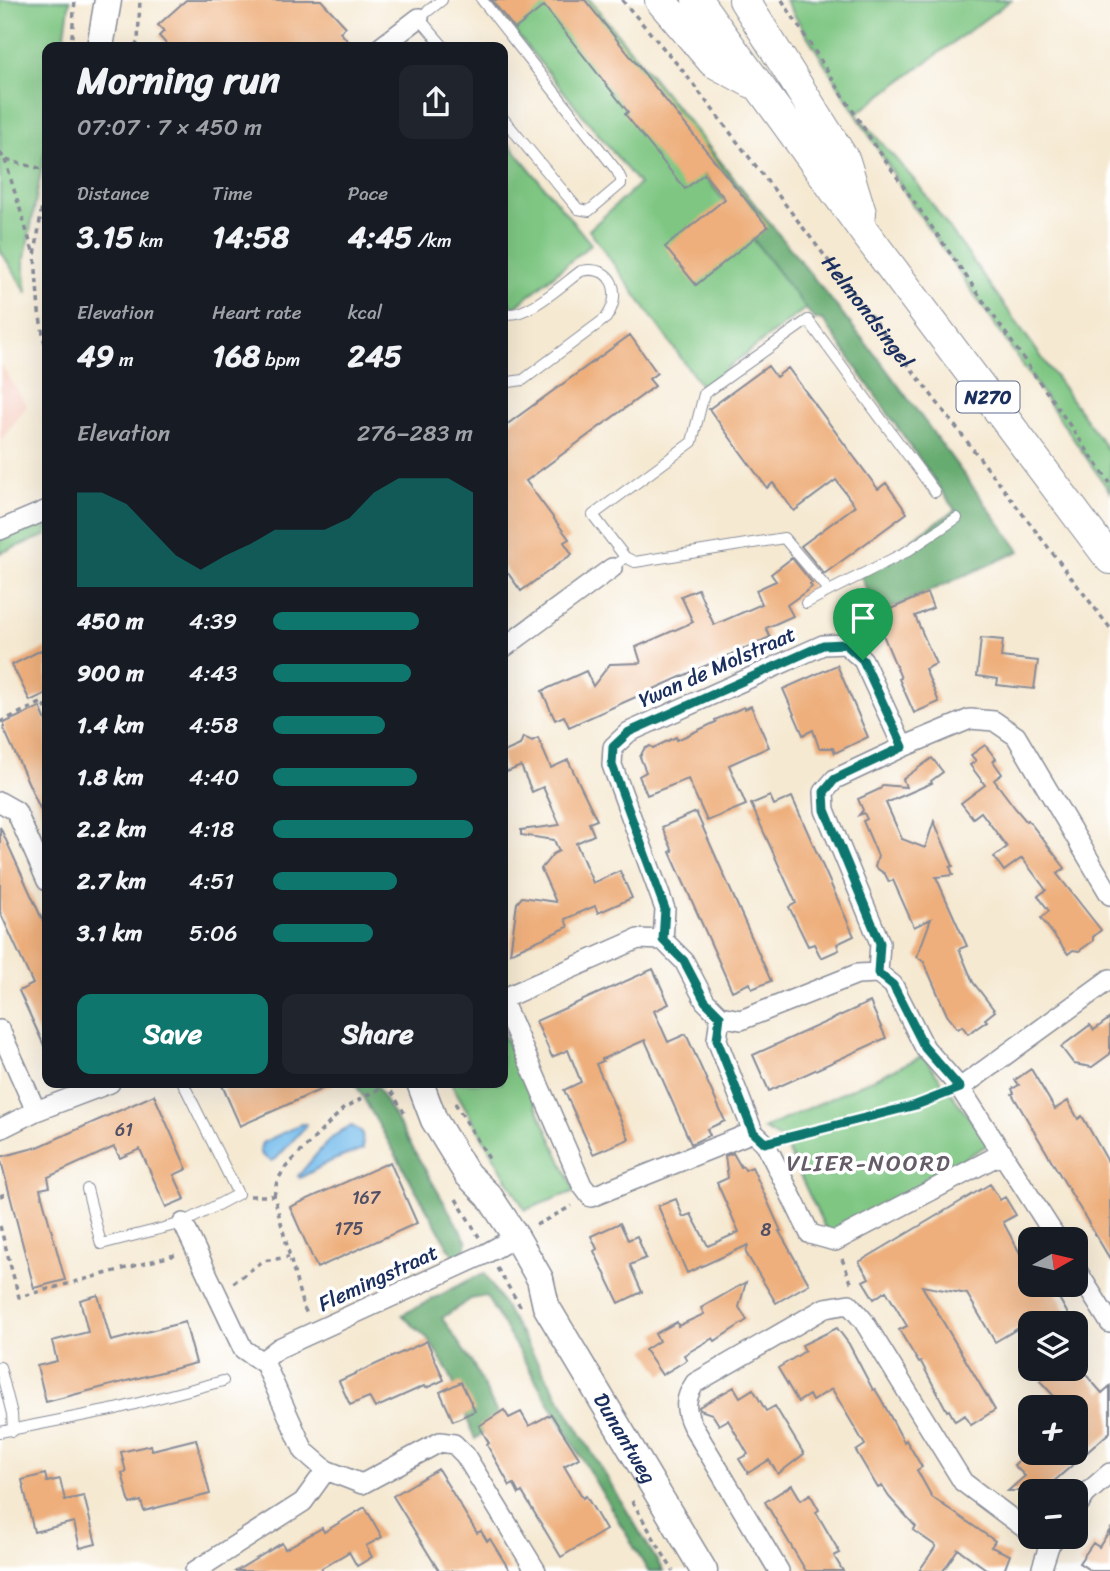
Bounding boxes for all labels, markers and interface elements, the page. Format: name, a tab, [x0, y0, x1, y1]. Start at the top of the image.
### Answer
text: Morning run	[77, 47, 280, 114]
button: share	[399, 65, 473, 139]
text: 07:07 · 7 × 450 m	[77, 107, 262, 148]
text: Distance	[77, 177, 149, 210]
text: Time	[212, 177, 253, 210]
text: Pace	[348, 177, 388, 210]
text: 3.15	[77, 210, 134, 264]
text: 14:58	[212, 210, 289, 264]
text: 4:45	[348, 210, 413, 264]
text: km	[134, 224, 163, 257]
text: /km	[413, 224, 452, 257]
street label: Helmondsingel	[811, 247, 924, 378]
text: Elevation	[77, 296, 154, 329]
text: Heart rate	[212, 296, 302, 329]
text: kcal	[348, 296, 382, 329]
text: 49	[77, 329, 114, 383]
text: 168	[212, 329, 260, 383]
text: 245	[348, 329, 402, 383]
text: m	[114, 343, 134, 376]
text: bpm	[260, 343, 300, 376]
road number: N270	[956, 382, 1020, 412]
text: Elevation	[77, 413, 170, 454]
text: 276–283 m	[357, 413, 473, 454]
pin	[833, 588, 893, 660]
icon: arrive	[844, 599, 882, 637]
text: 450 m	[77, 601, 144, 642]
text: 4:39	[189, 601, 237, 642]
street label: Ywan de Molstraat	[632, 615, 802, 719]
text: 900 m	[77, 653, 144, 694]
text: 4:43	[189, 653, 237, 694]
text: 1.4 km	[77, 705, 144, 746]
text: 4:58	[189, 705, 238, 746]
text: 1.8 km	[77, 757, 144, 798]
text: 4:40	[189, 757, 239, 798]
text: 2.2 km	[77, 809, 146, 850]
text: 4:18	[189, 809, 234, 850]
text: 2.7 km	[77, 861, 146, 902]
text: 4:51	[189, 861, 234, 902]
text: 3.1 km	[77, 913, 142, 954]
text: 5:06	[189, 913, 238, 954]
button: Save	[77, 994, 268, 1074]
button: Share	[282, 994, 473, 1074]
house number: 61	[115, 1114, 133, 1146]
district label: VLIER-NOORD	[787, 1143, 951, 1184]
house number: 167	[352, 1182, 382, 1214]
house number: 175	[335, 1213, 364, 1245]
house number: 8	[761, 1214, 772, 1246]
north arrow	[1018, 1227, 1088, 1297]
map controls	[1018, 1227, 1088, 1549]
street label: Flemingstraat	[311, 1233, 445, 1323]
button: layers	[1018, 1311, 1088, 1381]
street label: Dunantweg	[583, 1385, 667, 1492]
button: +	[1018, 1395, 1088, 1465]
button: −	[1018, 1479, 1088, 1549]

